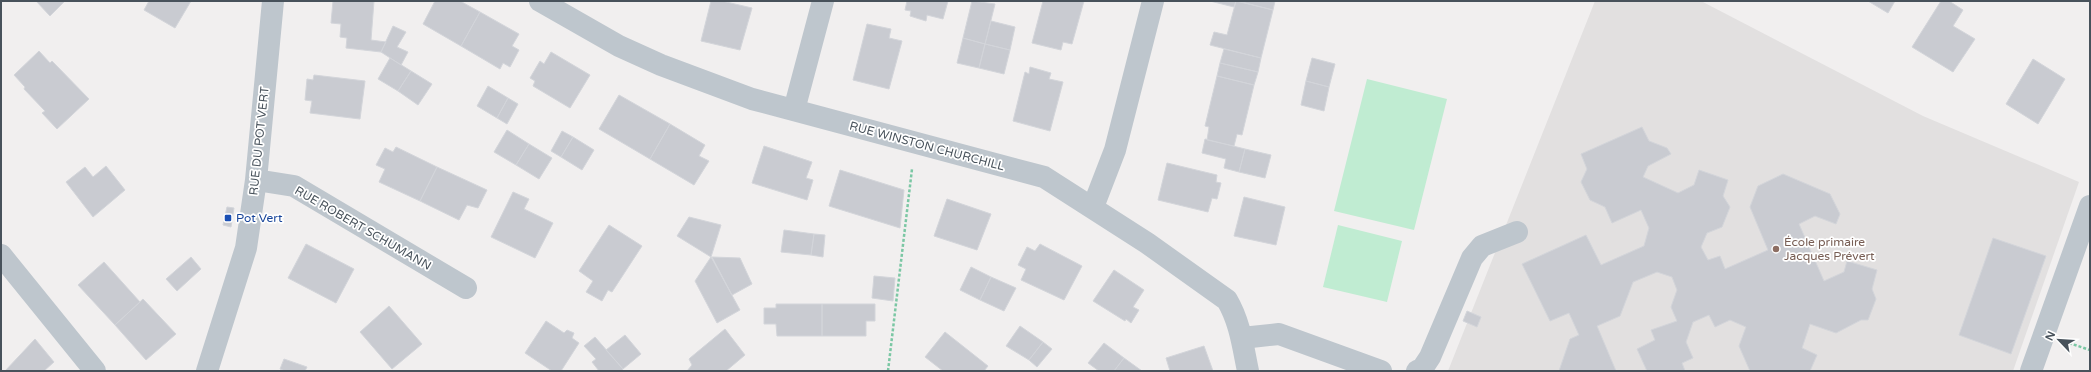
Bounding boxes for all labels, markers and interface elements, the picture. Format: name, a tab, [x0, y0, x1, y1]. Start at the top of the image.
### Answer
street label: RUE DU POT VERT	[246, 85, 272, 196]
street label: RUE WINSTON CHURCHILL	[848, 119, 1006, 173]
street label: RUE ROBERT SCHUMANN	[292, 183, 434, 273]
place label: Pot Vert	[236, 211, 283, 225]
marker: Pot Vert	[223, 213, 233, 223]
place label: École primaire Jacques Prévert	[1784, 235, 1875, 263]
marker: École primaire Jacques Prévert	[1771, 244, 1781, 254]
north arrow	[2039, 320, 2079, 360]
text: N	[2043, 329, 2058, 343]

